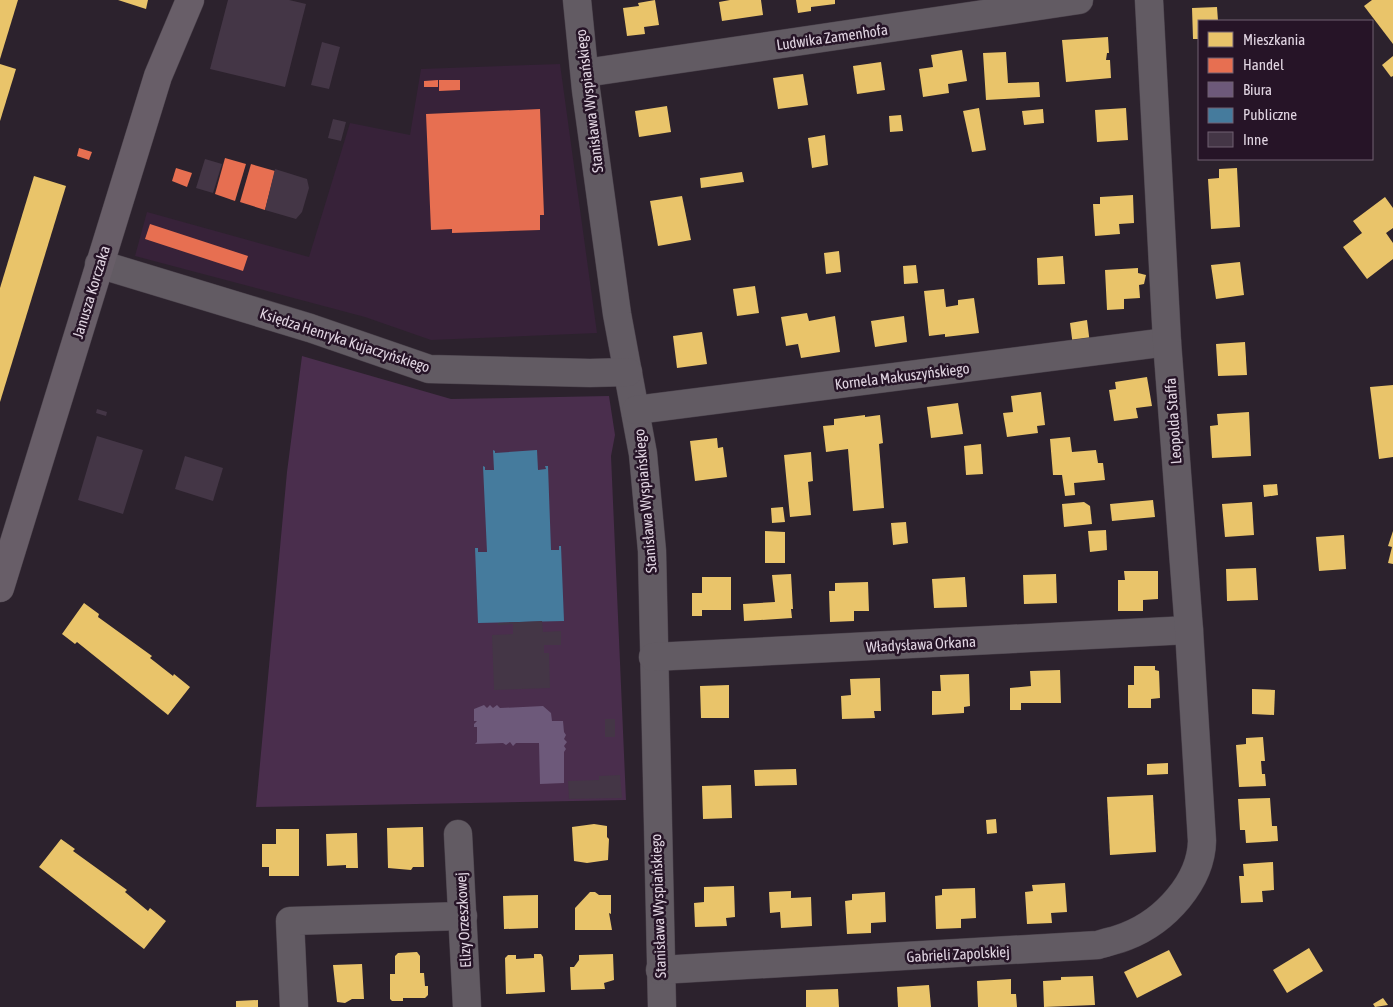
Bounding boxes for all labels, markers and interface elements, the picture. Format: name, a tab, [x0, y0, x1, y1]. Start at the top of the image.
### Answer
legend	[1198, 20, 1373, 160]
street label: Ludwika Zamenhofa	[775, 21, 889, 53]
street label: Stanisława Wyspiańskiego	[572, 28, 606, 174]
text: Mieszkania	[1243, 31, 1305, 48]
text: Handel	[1243, 56, 1284, 73]
text: Biura	[1243, 81, 1272, 98]
text: Publiczne	[1243, 106, 1297, 123]
text: Inne	[1243, 131, 1268, 148]
street label: Janusza Korczaka	[69, 244, 113, 340]
street label: Księdza Henryka Kujaczyńskiego	[258, 304, 432, 376]
street label: Kornela Makuszyńskiego	[834, 359, 970, 393]
street label: Leopolda Staffa	[1162, 377, 1184, 465]
street label: Stanisława Wyspiańskiego	[630, 428, 660, 574]
street label: Władysława Orkana	[866, 633, 976, 655]
street label: Stanisława Wyspiańskiego	[647, 834, 669, 978]
street label: Elizy Orzeszkowej	[452, 872, 474, 968]
street label: Gabrieli Zapolskiej	[906, 943, 1010, 965]

